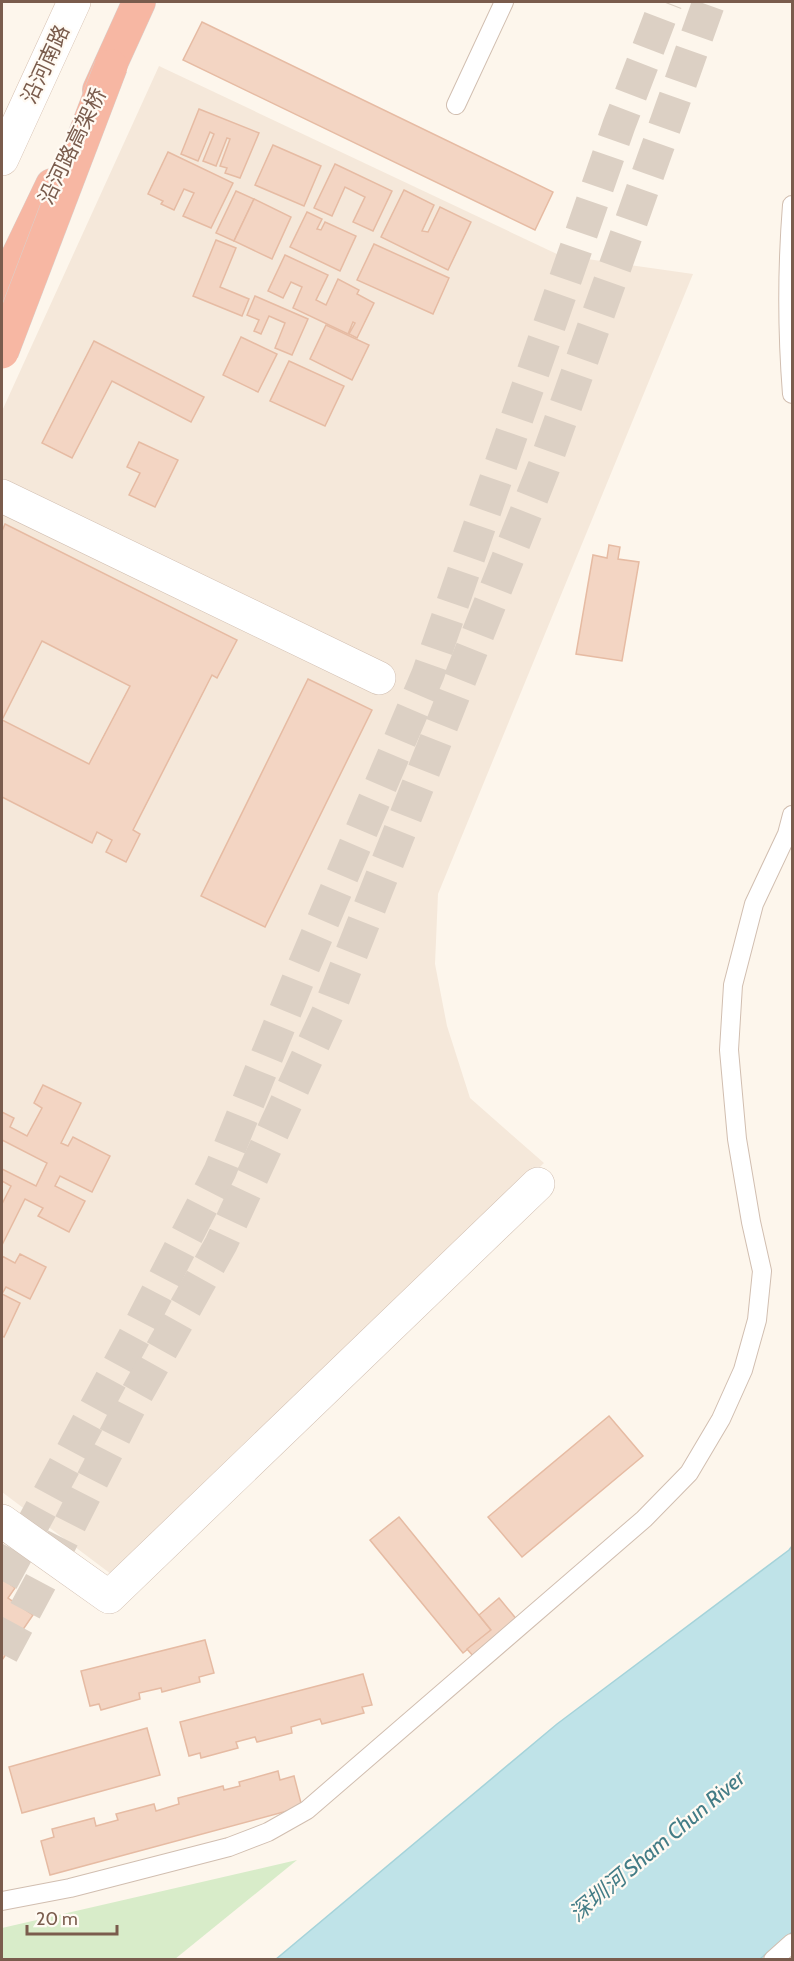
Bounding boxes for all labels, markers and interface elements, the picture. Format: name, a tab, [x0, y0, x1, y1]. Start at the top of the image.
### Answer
street label: 沿河南路	[16, 21, 74, 107]
street label: 沿河路高架桥	[33, 84, 111, 208]
water label: 深圳河 Sham Chun River	[564, 1764, 751, 1927]
scale bar	[27, 1898, 117, 1936]
text: 20 m	[36, 1908, 78, 1930]

